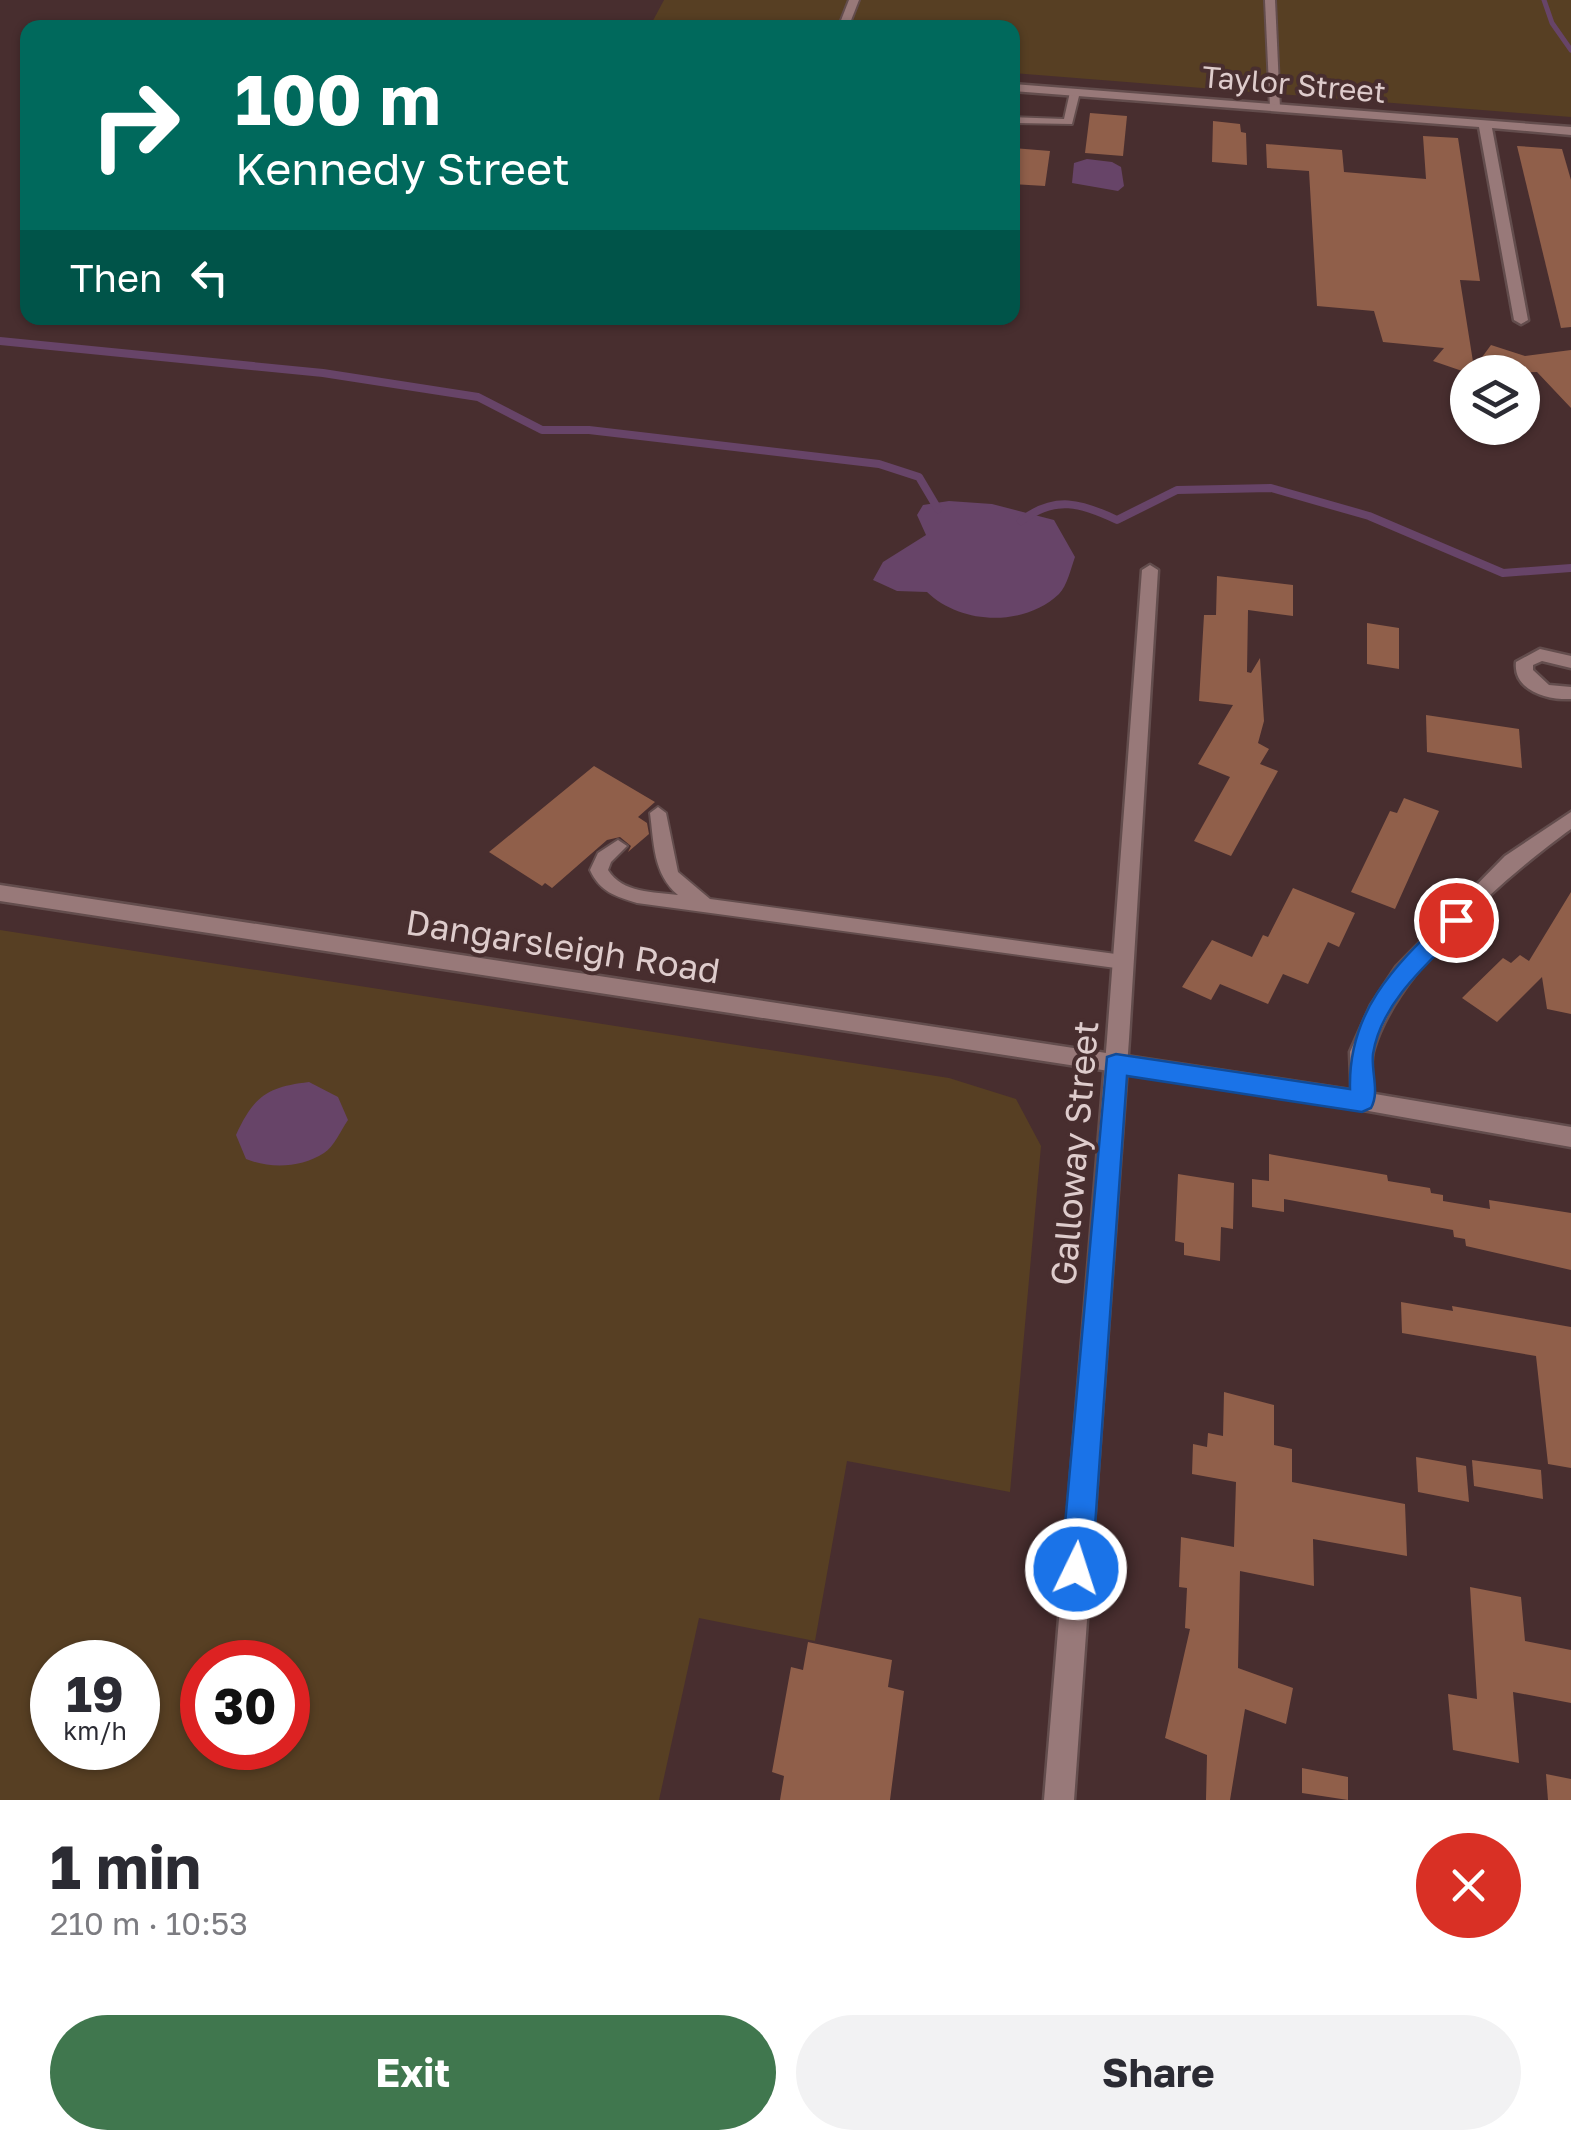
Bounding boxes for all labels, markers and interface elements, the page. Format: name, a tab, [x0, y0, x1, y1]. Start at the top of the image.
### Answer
text: 100 m	[235, 56, 441, 140]
street label: Taylor Street	[1201, 58, 1387, 110]
icon: right	[70, 60, 200, 190]
text: Kennedy Street	[235, 141, 570, 195]
icon: left	[182, 250, 237, 305]
text: Then	[70, 255, 162, 300]
map controls	[1450, 355, 1540, 445]
button: layers	[1450, 355, 1540, 445]
pin	[1414, 878, 1499, 963]
icon: arrive	[1429, 893, 1484, 948]
street label: Dangarsleigh Road	[403, 900, 723, 992]
street label: Galloway Street	[1041, 1019, 1107, 1287]
position arrow	[1024, 1517, 1128, 1621]
speed limit sign: 30	[180, 1640, 310, 1770]
text: 19	[66, 1663, 124, 1723]
text: km/h	[63, 1715, 127, 1746]
text: 1 min	[50, 1830, 201, 1902]
button: close	[1416, 1833, 1521, 1938]
text: 210 m · 10:53	[50, 1904, 248, 1942]
button: Exit	[50, 2015, 776, 2130]
button: Share	[796, 2015, 1521, 2130]

